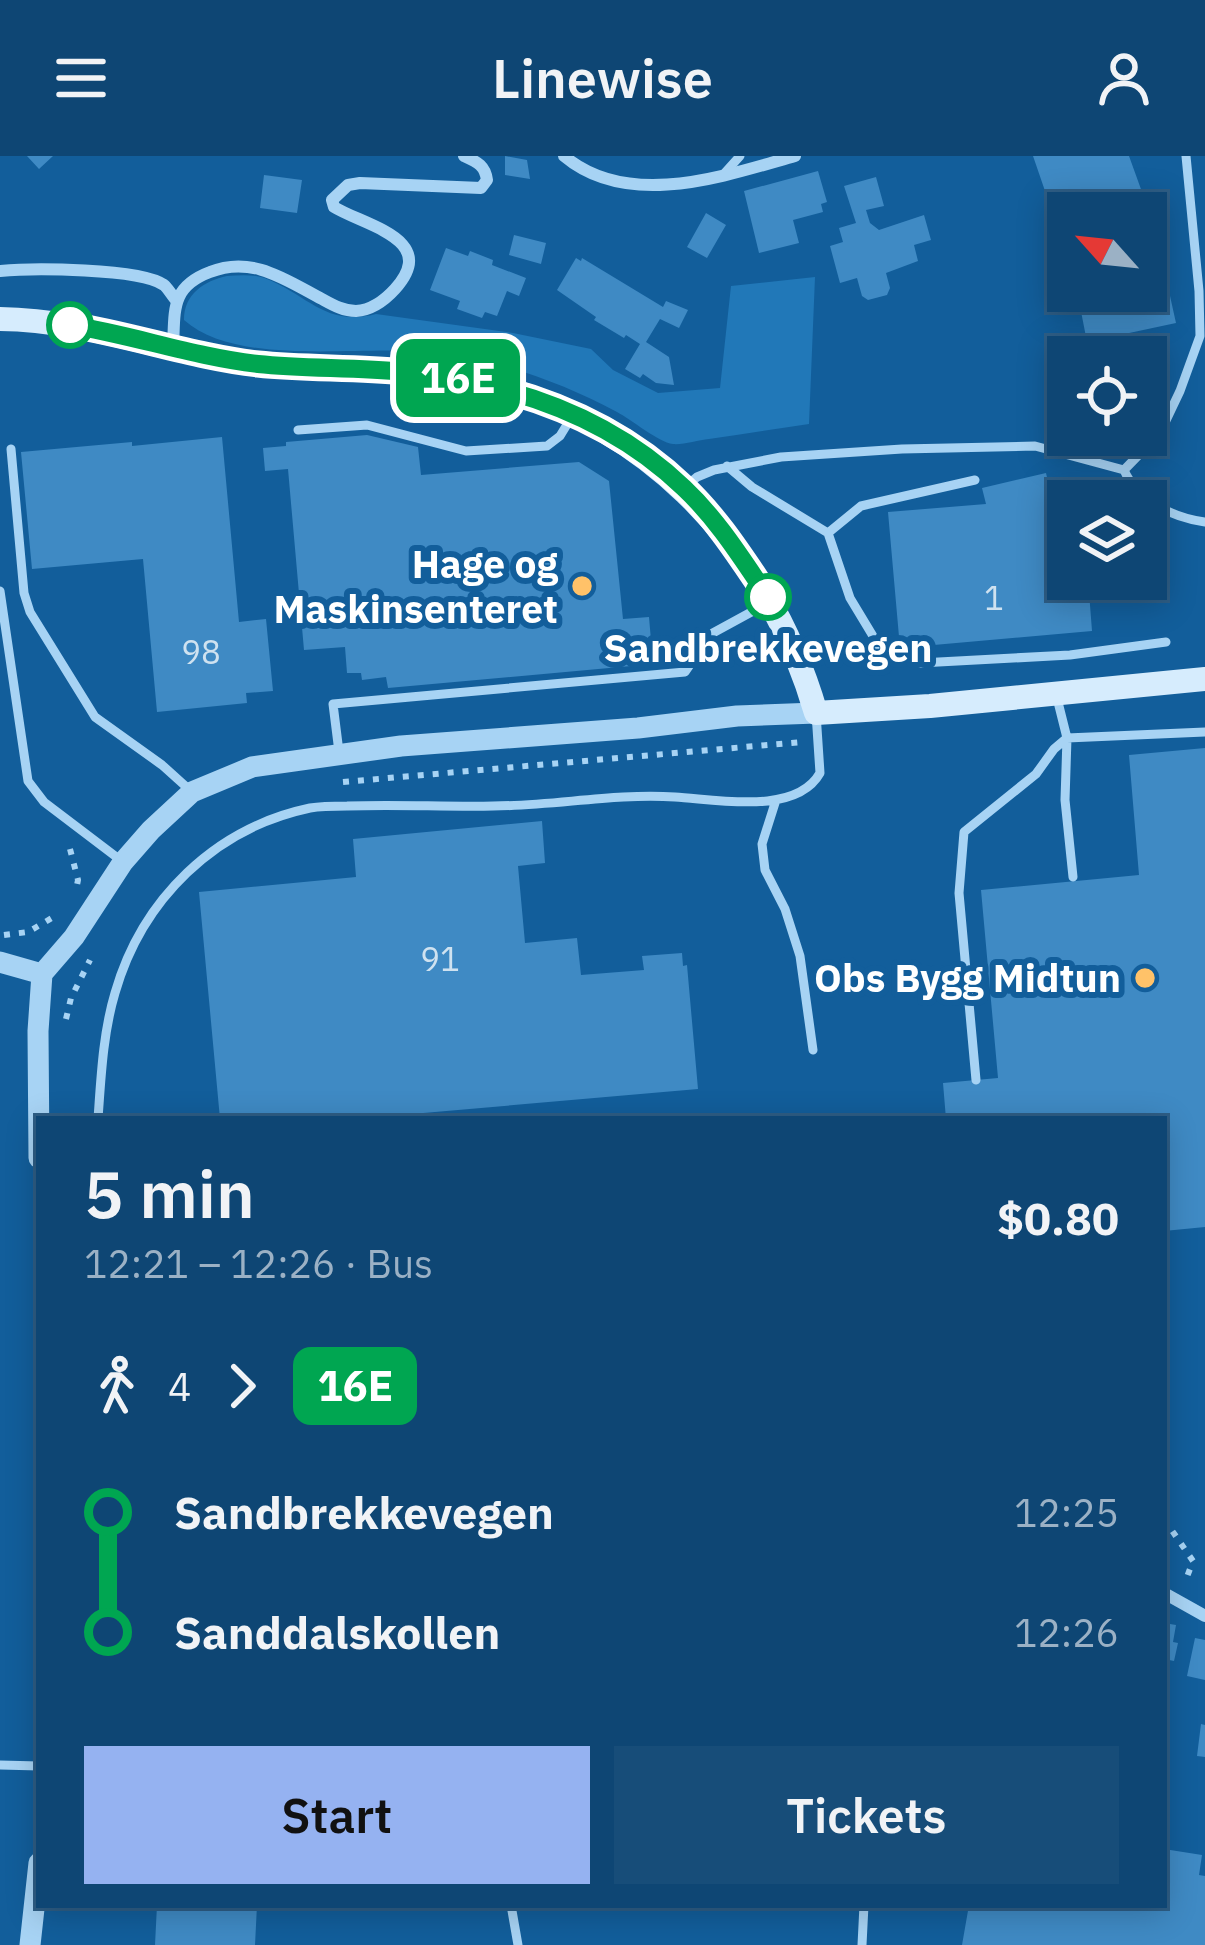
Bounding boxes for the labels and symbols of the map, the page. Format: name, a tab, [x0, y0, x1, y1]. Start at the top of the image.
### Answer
north arrow	[1047, 192, 1167, 312]
unlabelled marker	[48, 303, 92, 347]
line badge: 16E	[389, 339, 527, 417]
place label: Hage og Maskinsenteret	[273, 538, 558, 634]
marker: Hage og Maskinsenteret	[569, 573, 595, 599]
marker: Sandbrekkevegen	[746, 575, 790, 619]
house number: 1	[984, 576, 1004, 619]
place label: Sandbrekkevegen	[603, 622, 933, 673]
house number: 98	[181, 630, 221, 673]
house number: 91	[420, 937, 460, 980]
place label: Obs Bygg Midtun	[814, 952, 1121, 1003]
marker: Obs Bygg Midtun	[1132, 965, 1158, 991]

